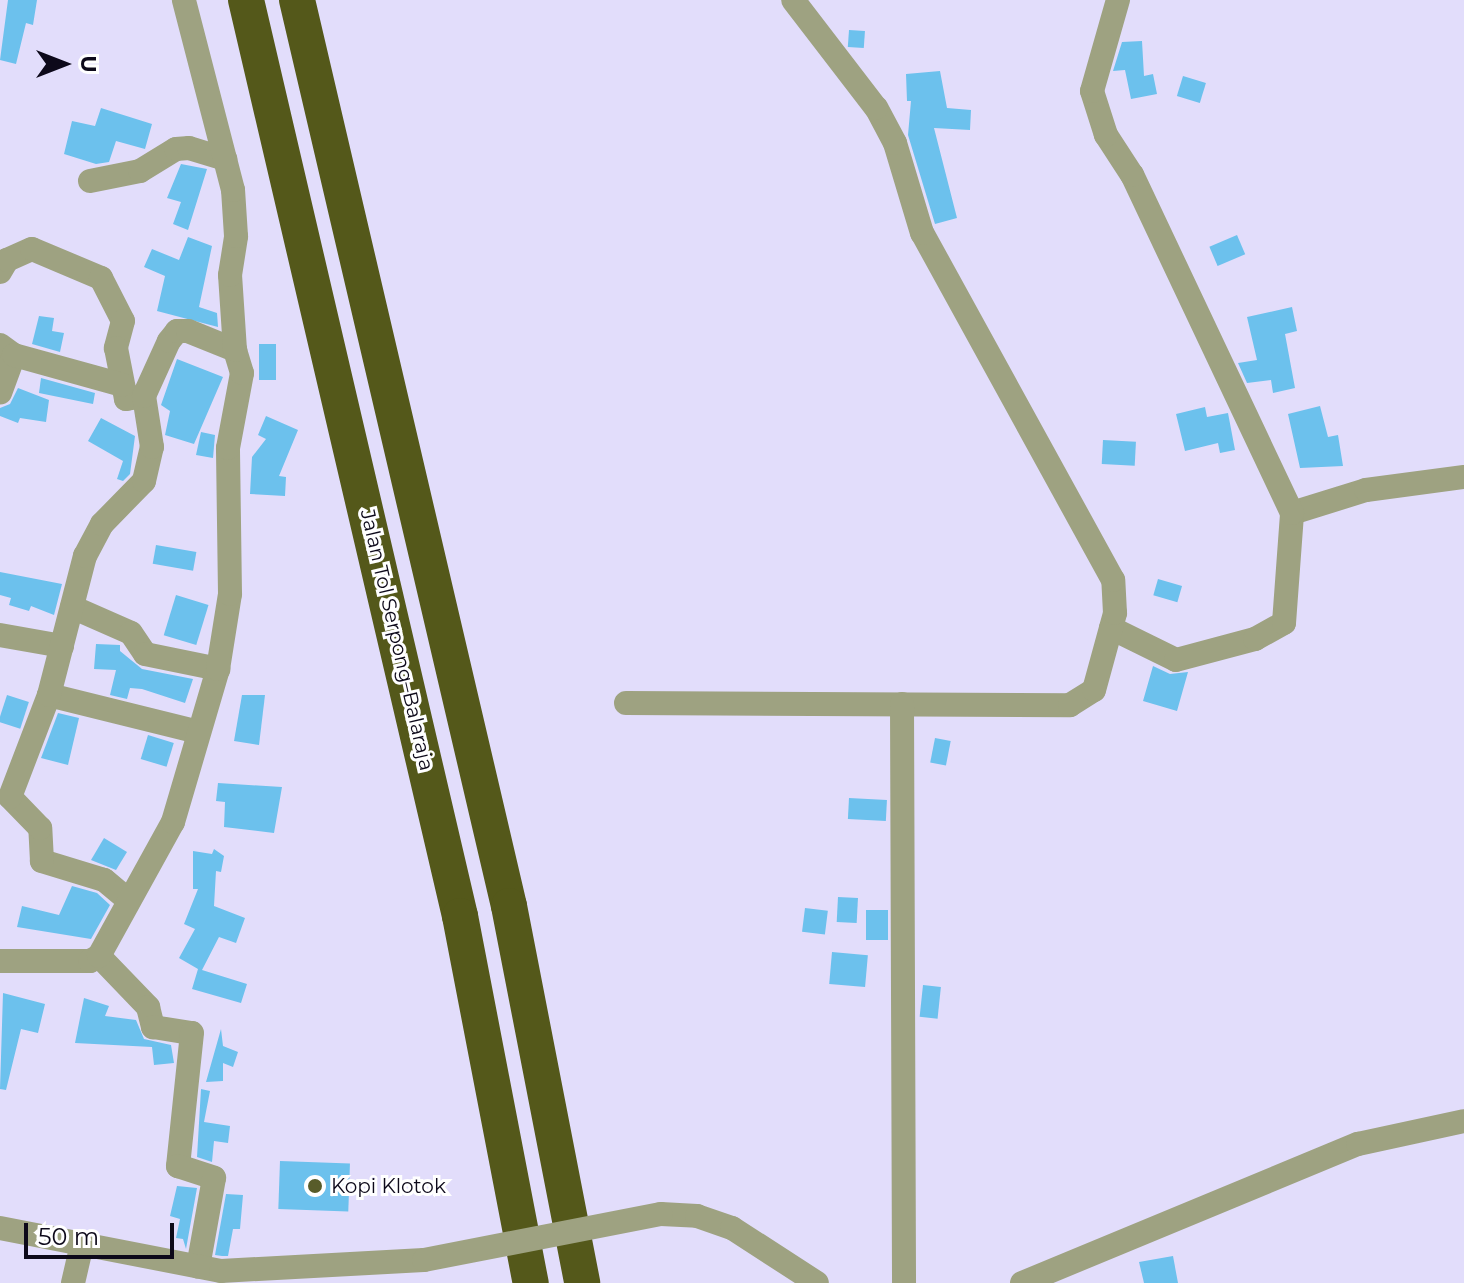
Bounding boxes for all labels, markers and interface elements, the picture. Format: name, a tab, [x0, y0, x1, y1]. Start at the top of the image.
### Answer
north arrow	[24, 24, 104, 104]
text: U	[75, 55, 102, 73]
street label: Jalan Tol Serpong–Balaraja	[355, 507, 439, 773]
place label: Kopi Klotok	[331, 1174, 446, 1198]
marker: Kopi Klotok	[306, 1177, 324, 1195]
scale bar	[28, 1207, 178, 1257]
text: 50 m	[38, 1222, 99, 1251]

